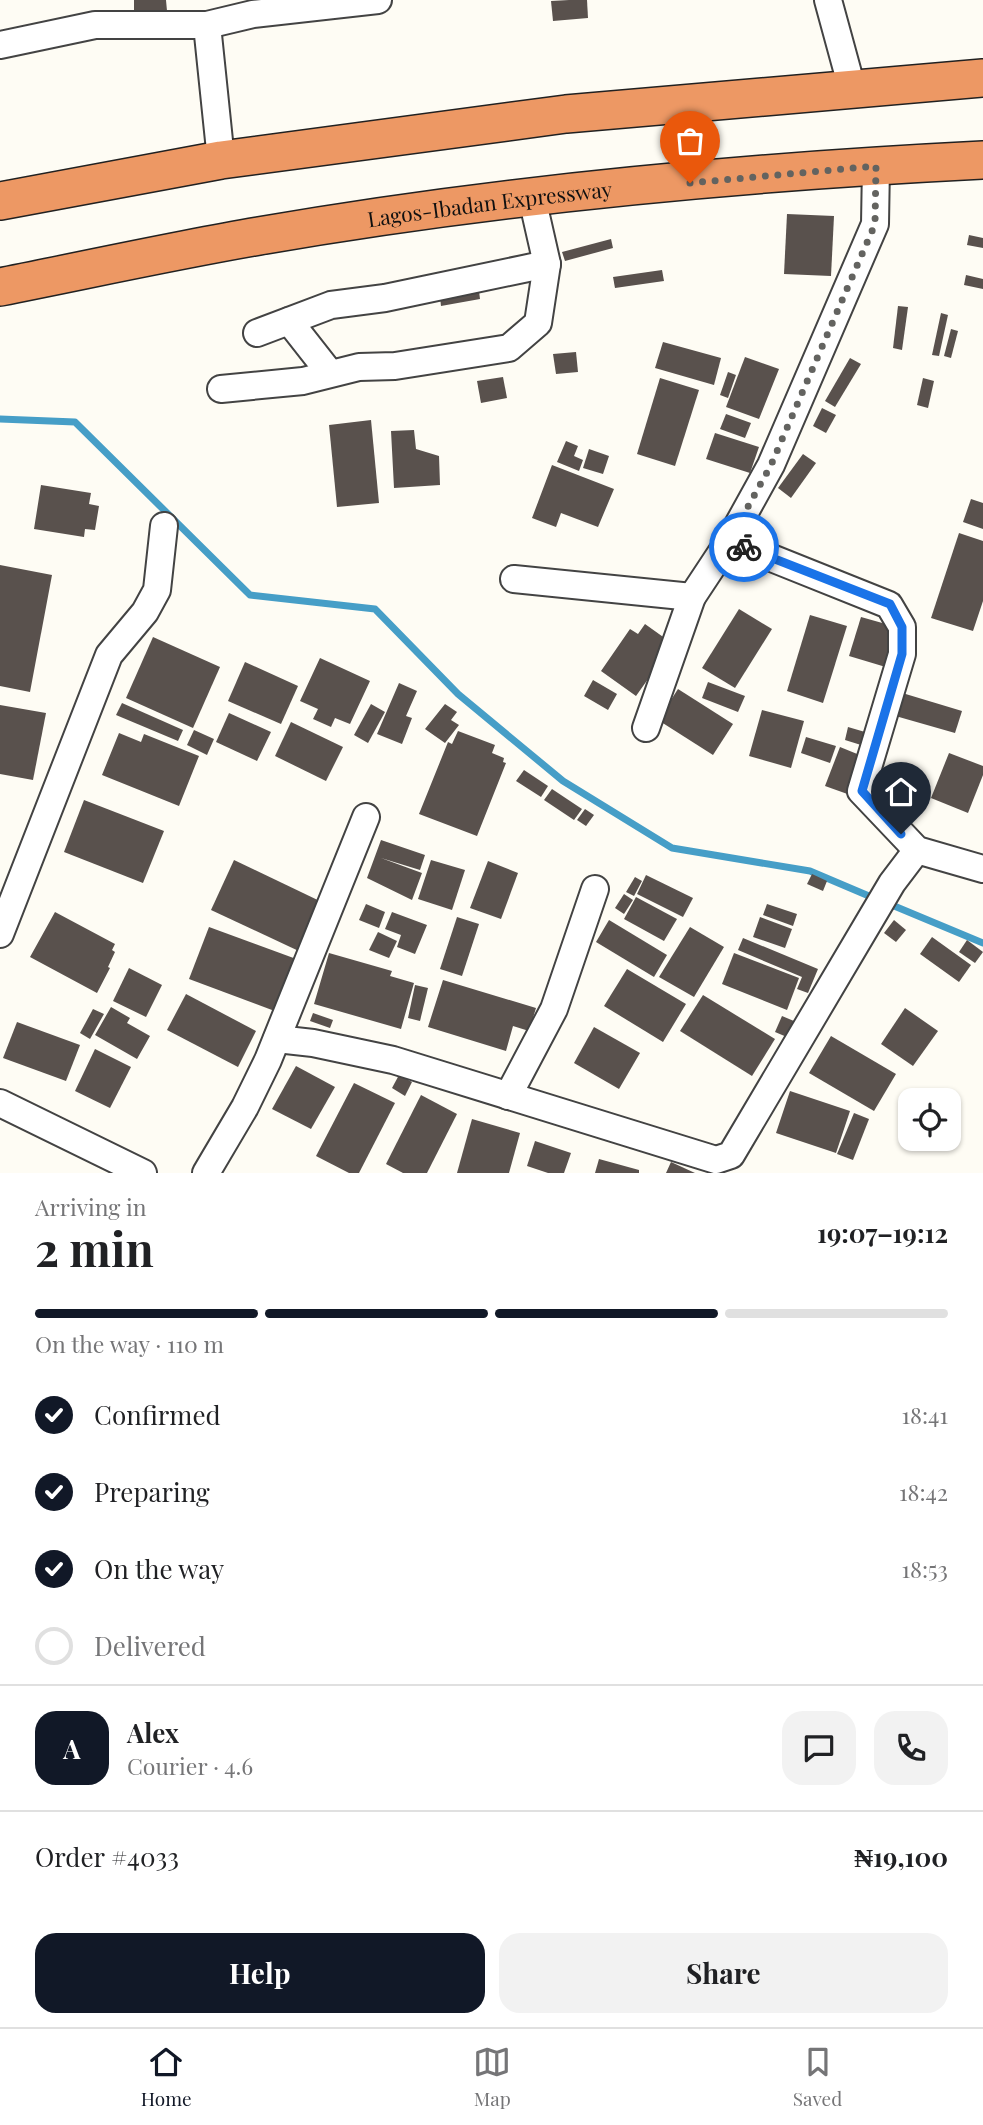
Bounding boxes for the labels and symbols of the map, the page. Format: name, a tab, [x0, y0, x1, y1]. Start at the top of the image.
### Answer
pin	[660, 111, 720, 183]
street label: Lagos-Ibadan Expressway	[365, 174, 614, 232]
courier	[709, 512, 779, 582]
pin	[871, 762, 931, 834]

